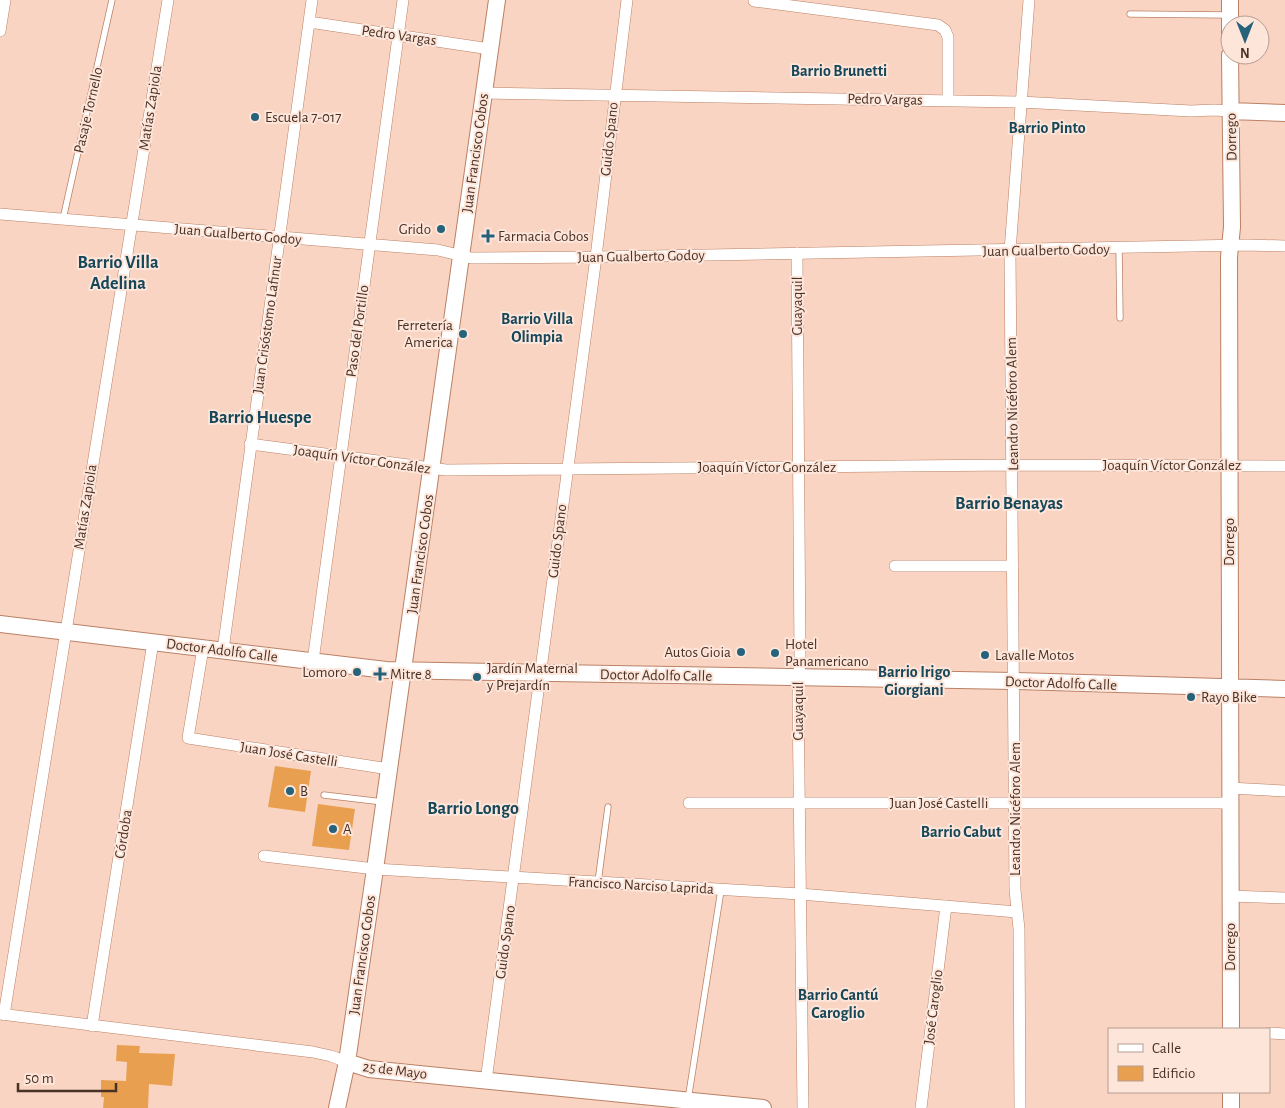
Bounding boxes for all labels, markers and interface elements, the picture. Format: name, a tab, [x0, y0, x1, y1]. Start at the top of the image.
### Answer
north arrow	[1220, 15, 1270, 65]
street label: Pedro Vargas	[361, 23, 437, 48]
text: N	[1240, 45, 1250, 59]
district label: Barrio Brunetti	[791, 63, 887, 79]
street label: Matías Zapiola	[136, 64, 165, 152]
street label: Pasaje Tornello	[71, 66, 106, 155]
street label: Pedro Vargas	[847, 91, 923, 108]
street label: Juan Francisco Cobos	[460, 92, 491, 214]
street label: Guido Spano	[598, 101, 621, 177]
place label: Escuela 7-017	[265, 110, 341, 125]
marker: Escuela 7-017	[249, 111, 261, 123]
street label: Dorrego	[1224, 113, 1239, 161]
district label: Barrio Pinto	[1008, 120, 1086, 136]
street label: Juan Gualberto Godoy	[174, 221, 303, 248]
place label: Grido	[399, 222, 431, 237]
marker: Grido	[435, 223, 447, 235]
place label: Farmacia Cobos	[498, 229, 589, 244]
marker: Farmacia Cobos	[482, 230, 494, 242]
street label: Juan Gualberto Godoy	[982, 242, 1110, 259]
street label: Juan Gualberto Godoy	[577, 248, 705, 265]
district label: Barrio Villa Adelina	[77, 254, 159, 293]
street label: Juan Crisóstomo Lafinur	[250, 255, 285, 395]
street label: Guayaquil	[790, 277, 805, 335]
street label: Paso del Portillo	[344, 284, 371, 378]
district label: Barrio Villa Olimpia	[501, 311, 573, 345]
place label: Ferretería America	[397, 318, 453, 350]
marker: Ferretería America	[457, 328, 469, 340]
street label: Leandro Nicéforo Alem	[1004, 337, 1021, 471]
district label: Barrio Huespe	[209, 409, 311, 427]
street label: Joaquín Víctor González	[292, 442, 431, 477]
street label: Joaquín Víctor González	[1103, 458, 1241, 473]
street label: Joaquín Víctor González	[698, 460, 836, 475]
street label: Matías Zapiola	[71, 463, 100, 551]
street label: Juan Francisco Cobos	[405, 493, 436, 615]
district label: Barrio Benayas	[955, 495, 1063, 513]
street label: Guido Spano	[546, 503, 569, 579]
street label: Dorrego	[1222, 518, 1237, 566]
street label: Doctor Adolfo Calle	[165, 636, 279, 665]
place label: Hotel Panamericano	[785, 637, 869, 669]
place label: Autos Gioia	[664, 645, 731, 660]
marker: Autos Gioia	[735, 646, 747, 658]
marker: Hotel Panamericano	[769, 647, 781, 659]
place label: Lavalle Motos	[995, 648, 1074, 663]
marker: Lavalle Motos	[979, 649, 991, 661]
place label: Jardín Maternal y Prejardín	[486, 661, 578, 693]
district label: Barrio Irigo Giorgiani	[878, 664, 950, 698]
place label: Lomoro	[302, 665, 347, 680]
marker: Lomoro	[351, 666, 363, 678]
place label: Mitre 8	[390, 667, 432, 682]
street label: Doctor Adolfo Calle	[600, 667, 712, 684]
marker: Mitre 8	[374, 668, 386, 680]
marker: Jardín Maternal y Prejardín	[471, 671, 483, 683]
street label: Doctor Adolfo Calle	[1005, 674, 1117, 693]
street label: Guayaquil	[791, 682, 806, 740]
place label: Rayo Bike	[1201, 690, 1257, 705]
marker: Rayo Bike	[1185, 691, 1197, 703]
street label: Juan José Castelli	[239, 739, 339, 770]
street label: Leandro Nicéforo Alem	[1008, 742, 1023, 876]
place label: B	[300, 784, 308, 799]
marker: B	[284, 785, 296, 797]
street label: Juan José Castelli	[890, 796, 988, 811]
district label: Barrio Longo	[427, 800, 519, 818]
street label: Córdoba	[112, 808, 135, 860]
place label: A	[343, 822, 352, 837]
marker: A	[327, 823, 339, 835]
district label: Barrio Cabut	[921, 824, 1002, 840]
street label: Francisco Narciso Laprida	[568, 874, 714, 897]
street label: Juan Francisco Cobos	[347, 894, 378, 1016]
street label: Guido Spano	[493, 904, 518, 980]
street label: Dorrego	[1223, 923, 1238, 971]
street label: José Caroglio	[921, 969, 946, 1045]
district label: Barrio Cantú Caroglio	[798, 987, 879, 1021]
legend	[1108, 1028, 1270, 1093]
text: Calle	[1152, 1041, 1181, 1056]
street label: 25 de Mayo	[362, 1059, 428, 1082]
scale bar	[18, 1060, 115, 1092]
text: Edificio	[1152, 1066, 1195, 1081]
text: 50 m	[25, 1071, 54, 1086]

